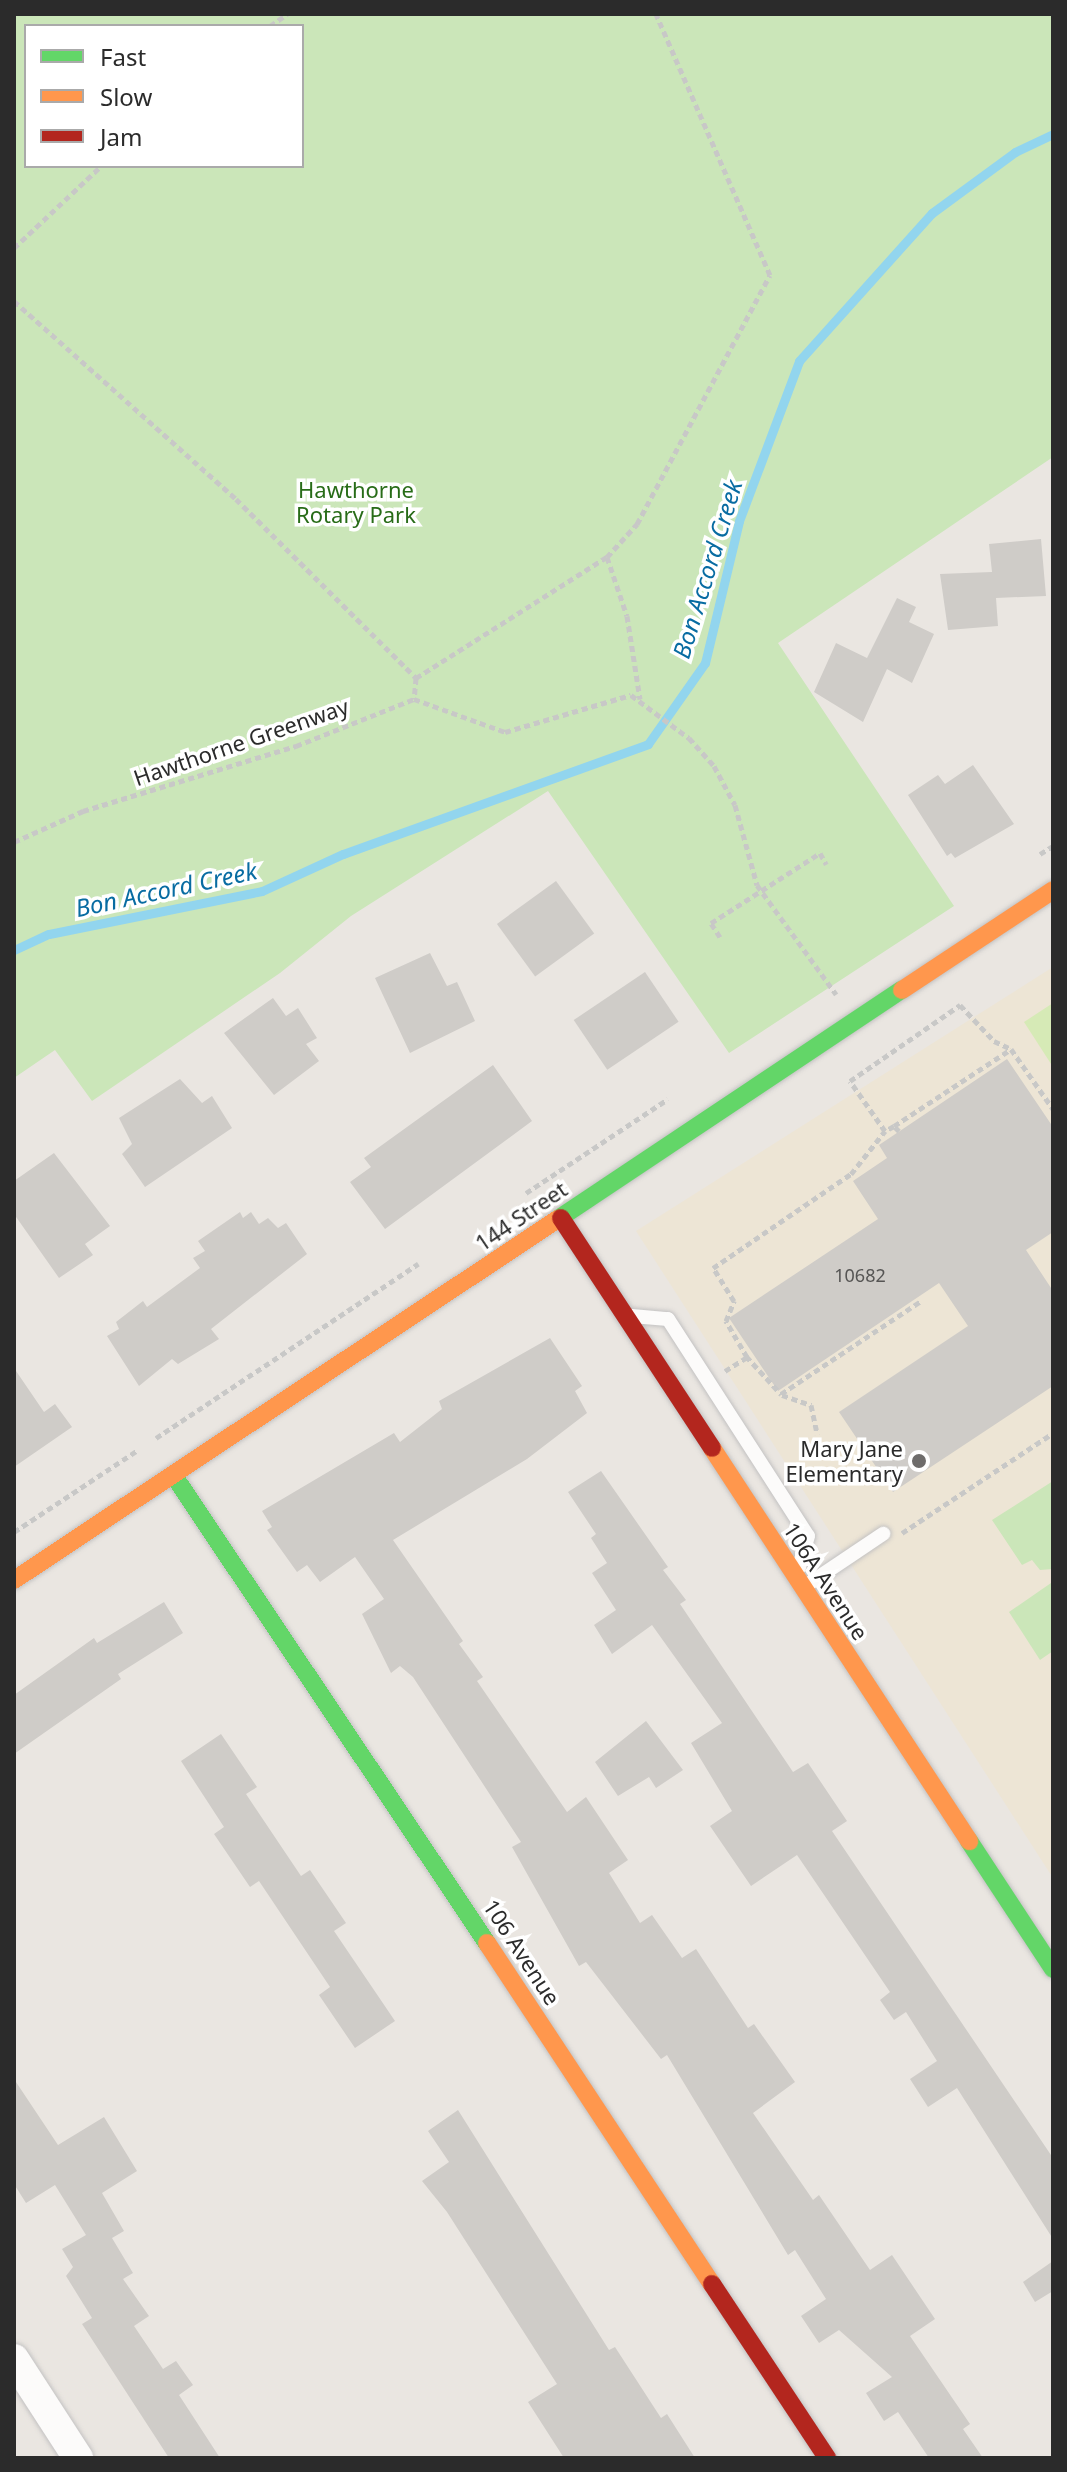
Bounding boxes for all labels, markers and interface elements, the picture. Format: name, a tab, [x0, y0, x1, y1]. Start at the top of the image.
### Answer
legend	[24, 24, 304, 168]
text: Fast	[100, 40, 146, 73]
text: Slow	[100, 80, 152, 113]
text: Jam	[100, 120, 142, 153]
park label: Hawthorne Rotary Park	[296, 476, 416, 528]
water label: Bon Accord Creek	[666, 476, 748, 662]
street label: Hawthorne Greenway	[130, 693, 352, 791]
water label: Bon Accord Creek	[73, 856, 259, 922]
street label: 144 Street	[470, 1176, 572, 1256]
house number: 10682	[834, 1264, 886, 1286]
place label: Mary Jane Elementary	[786, 1435, 903, 1486]
marker: Mary Jane Elementary	[910, 1452, 928, 1470]
street label: 106A Avenue	[778, 1517, 874, 1645]
street label: 106 Avenue	[478, 1894, 566, 2010]

